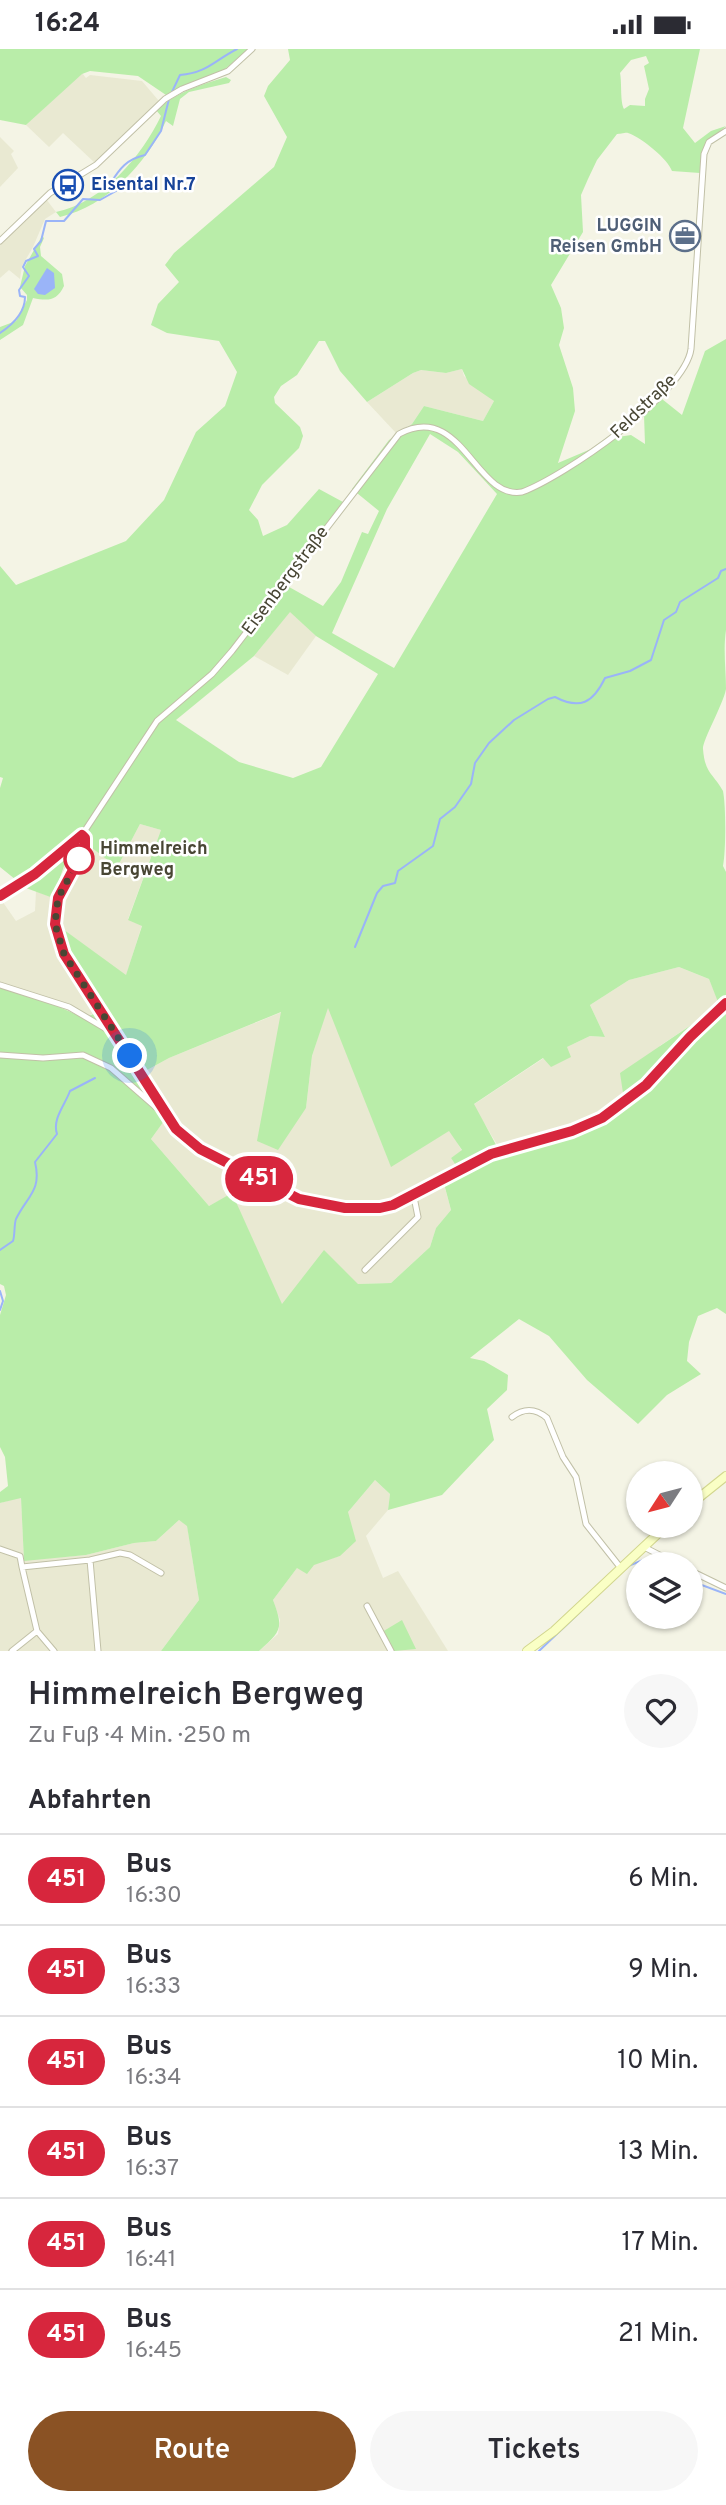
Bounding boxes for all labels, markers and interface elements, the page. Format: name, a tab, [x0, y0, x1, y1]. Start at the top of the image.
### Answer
text: 16:24	[35, 8, 100, 41]
bus stop icon: Eisental Nr.7	[51, 168, 85, 202]
place label: Eisental Nr.7	[91, 174, 196, 197]
place label: LUGGIN Reisen GmbH	[550, 215, 662, 259]
office icon: LUGGIN Reisen GmbH	[668, 219, 702, 253]
street label: Feldstraße	[606, 370, 682, 444]
street label: Eisenbergstraße	[238, 522, 334, 640]
place label: Himmelreich Bergweg	[100, 838, 208, 882]
marker: Himmelreich Bergweg	[64, 844, 94, 874]
your location	[112, 1038, 147, 1073]
line badge: 451	[219, 1156, 299, 1202]
text: 451	[239, 1164, 279, 1194]
north arrow	[626, 1461, 704, 1538]
map controls	[626, 1461, 703, 1629]
button: layers	[626, 1552, 703, 1629]
button: heart	[624, 1674, 698, 1748]
text: Himmelreich Bergweg	[28, 1675, 365, 1717]
text: Zu Fuß · 4 Min. · 250 m	[28, 1722, 251, 1751]
text: Abfahrten	[28, 1785, 152, 1818]
text: Bus	[126, 1849, 172, 1882]
text: 6 Min.	[628, 1863, 698, 1896]
text: 451	[47, 1865, 86, 1895]
text: 16:30	[126, 1882, 182, 1911]
text: Bus	[126, 1940, 172, 1973]
text: 9 Min.	[628, 1954, 698, 1987]
text: 451	[47, 1956, 86, 1986]
text: 16:33	[126, 1973, 181, 2002]
text: Bus	[126, 2031, 172, 2064]
text: 10 Min.	[617, 2045, 698, 2078]
text: 451	[47, 2047, 86, 2077]
text: 16:34	[126, 2064, 182, 2093]
text: Bus	[126, 2122, 172, 2155]
text: 13 Min.	[618, 2136, 698, 2169]
text: 451	[47, 2138, 86, 2168]
text: 16:37	[126, 2155, 179, 2184]
text: Bus	[126, 2213, 172, 2246]
text: 17 Min.	[622, 2227, 698, 2260]
text: 451	[47, 2229, 86, 2259]
text: 16:41	[126, 2246, 176, 2275]
text: Bus	[126, 2304, 172, 2337]
text: 21 Min.	[618, 2318, 698, 2351]
text: 451	[47, 2320, 86, 2350]
text: 16:45	[126, 2337, 182, 2366]
button: Route	[28, 2411, 356, 2491]
button: Tickets	[370, 2411, 698, 2491]

